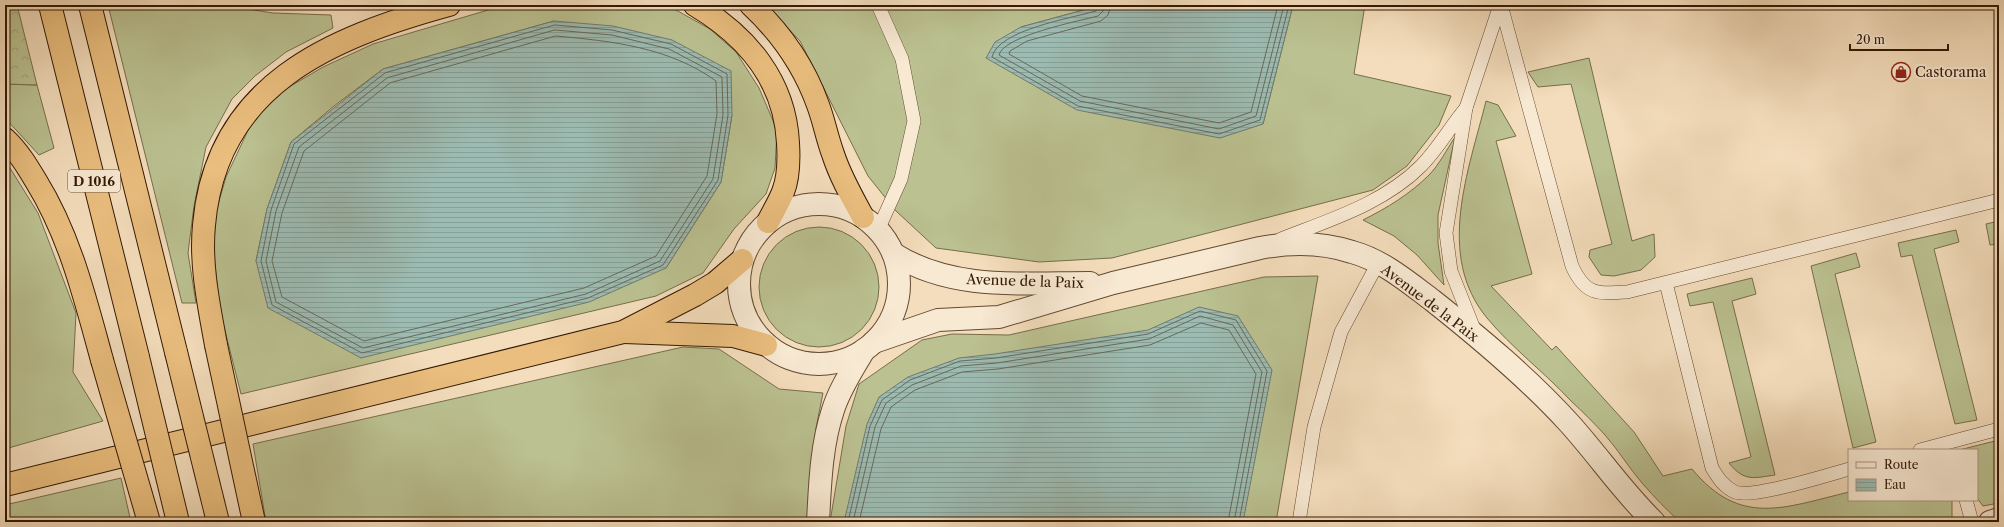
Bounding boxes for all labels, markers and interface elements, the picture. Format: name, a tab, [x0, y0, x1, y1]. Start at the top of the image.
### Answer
scale bar	[1850, 26, 1948, 52]
text: 20 m	[1856, 32, 1885, 47]
shop icon: Castorama	[1890, 61, 1912, 83]
place label: Castorama	[1915, 63, 1987, 81]
road number: D 1016	[68, 170, 120, 192]
street label: Avenue de la Paix	[1377, 260, 1483, 346]
street label: Avenue de la Paix	[965, 270, 1085, 292]
legend	[1848, 449, 1978, 501]
text: Route	[1884, 457, 1919, 472]
text: Eau	[1884, 477, 1907, 492]

